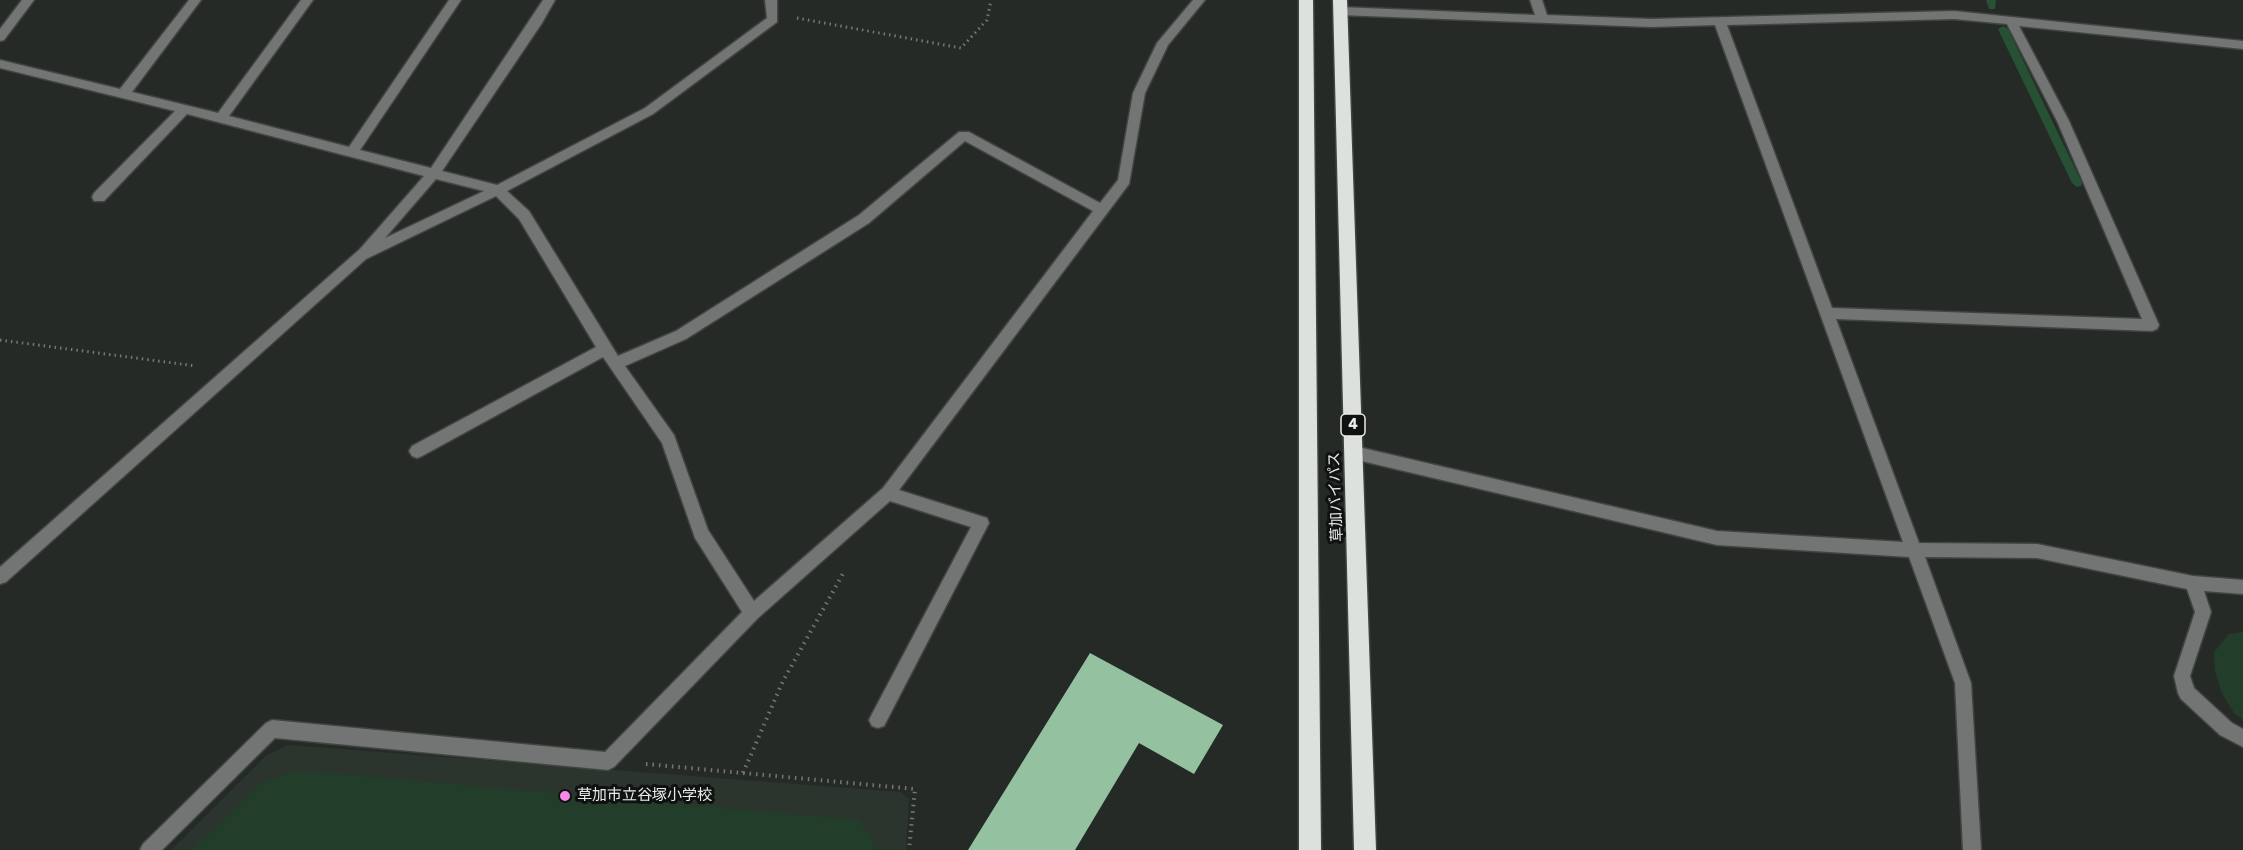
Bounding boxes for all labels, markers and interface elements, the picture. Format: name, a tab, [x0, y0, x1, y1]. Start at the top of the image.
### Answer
road number: 4	[1341, 414, 1365, 436]
street label: 草加バイパス	[1325, 452, 1347, 542]
place label: 草加市立谷塚小学校	[577, 787, 712, 805]
marker: 草加市立谷塚小学校	[558, 789, 572, 803]

